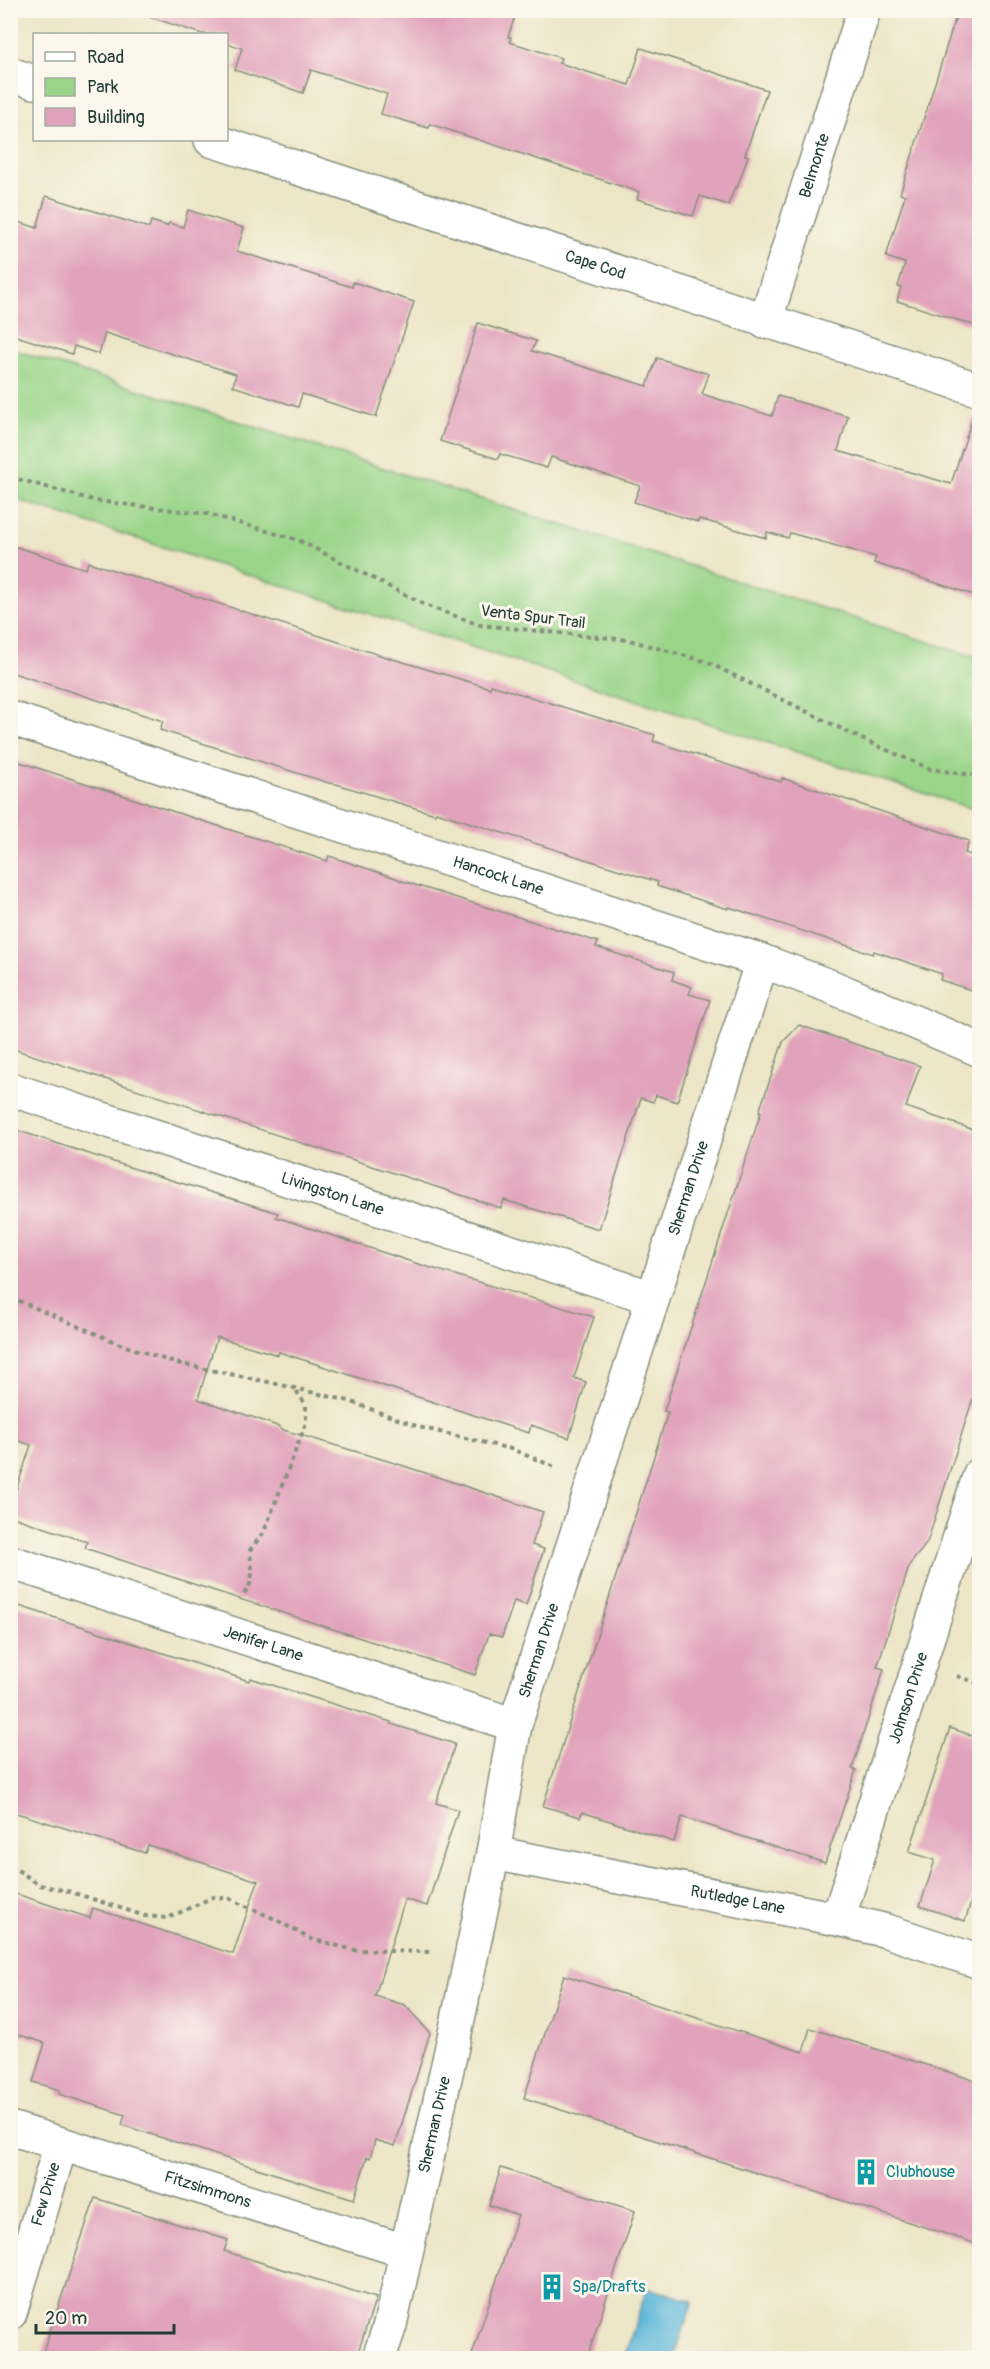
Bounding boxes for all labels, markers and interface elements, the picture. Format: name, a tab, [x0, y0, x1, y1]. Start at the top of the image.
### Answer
legend	[33, 33, 228, 141]
text: Road	[87, 46, 124, 69]
text: Park	[87, 76, 119, 99]
text: Building	[87, 106, 145, 129]
street label: Belmonte	[795, 131, 834, 200]
street label: Cape Cod	[562, 246, 628, 284]
street label: Venta Spur Trail	[479, 601, 587, 633]
street label: Hancock Lane	[450, 852, 546, 900]
street label: Sherman Drive	[664, 1138, 713, 1238]
street label: Livingston Lane	[278, 1168, 386, 1220]
street label: Sherman Drive	[514, 1601, 564, 1700]
street label: Jenifer Lane	[221, 1621, 306, 1666]
street label: Johnson Drive	[885, 1650, 933, 1746]
street label: Rutledge Lane	[689, 1881, 787, 1919]
street label: Sherman Drive	[414, 2074, 455, 2175]
building icon: Clubhouse	[851, 2157, 881, 2187]
street label: Few Drive	[27, 2160, 65, 2229]
place label: Clubhouse	[886, 2162, 955, 2182]
street label: Fitzsimmons	[162, 2167, 253, 2212]
building icon: Spa/Drafts	[537, 2272, 567, 2302]
place label: Spa/Drafts	[572, 2277, 645, 2297]
scale bar	[36, 2297, 174, 2335]
text: 20 m	[45, 2307, 87, 2330]

